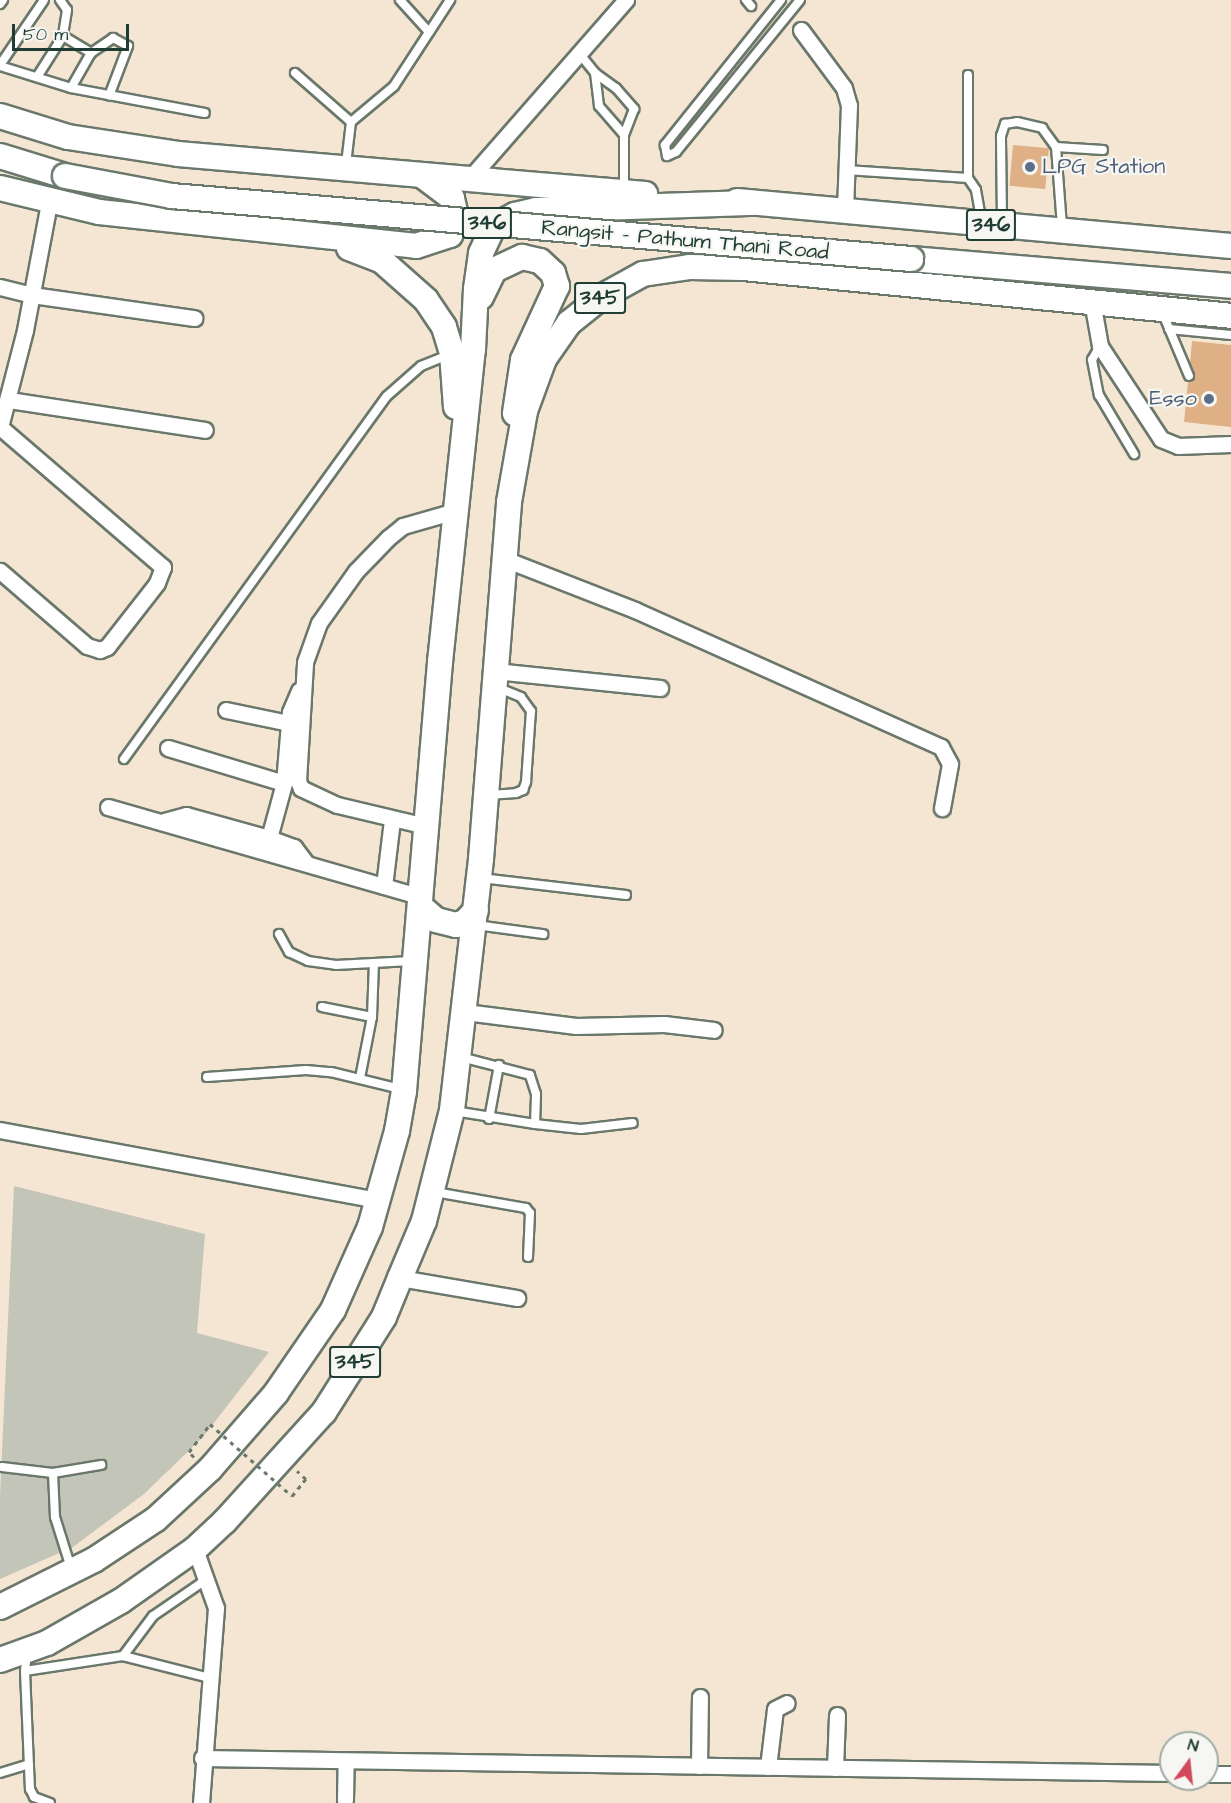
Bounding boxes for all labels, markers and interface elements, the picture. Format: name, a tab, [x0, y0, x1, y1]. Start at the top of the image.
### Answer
scale bar	[15, 12, 132, 50]
text: 50 m	[23, 22, 68, 47]
place label: LPG Station	[1042, 154, 1165, 180]
marker: LPG Station	[1023, 160, 1037, 174]
road number: 346	[462, 205, 512, 241]
road number: 346	[966, 207, 1016, 243]
street label: Rangsit - Pathum Thani Road	[540, 214, 830, 266]
road number: 345	[573, 280, 627, 316]
place label: Esso	[1150, 386, 1197, 412]
marker: Esso	[1202, 392, 1216, 406]
road number: 345	[328, 1344, 382, 1380]
north arrow	[1159, 1731, 1219, 1791]
text: N	[1185, 1734, 1201, 1757]

